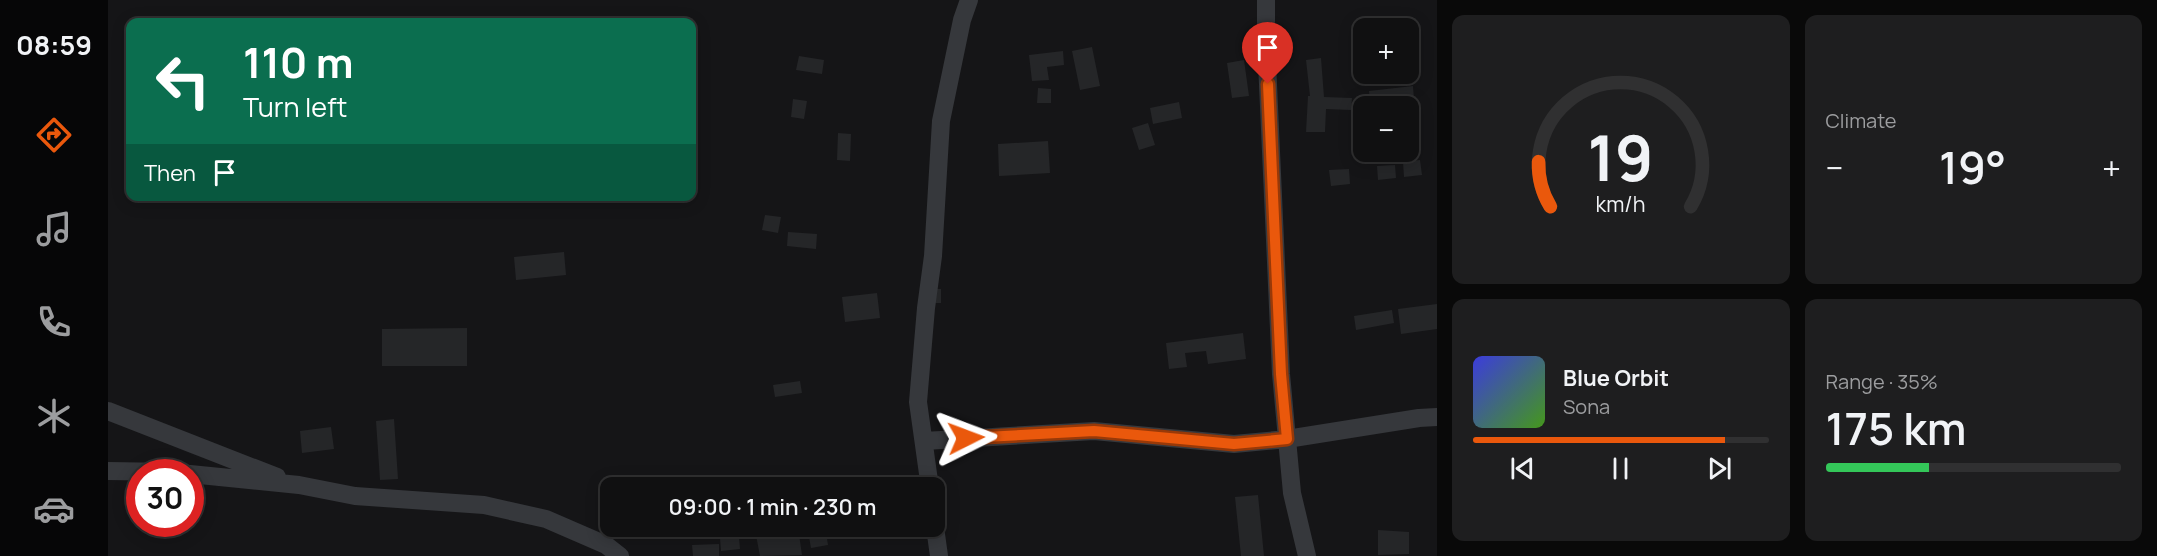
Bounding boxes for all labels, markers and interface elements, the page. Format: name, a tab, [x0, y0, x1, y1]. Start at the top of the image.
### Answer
map controls	[1353, 18, 1419, 162]
button: +	[1353, 18, 1419, 84]
pin	[1242, 22, 1293, 84]
text: 08:59	[16, 26, 92, 63]
icon: arrive	[1251, 31, 1284, 64]
text: 110 m	[243, 33, 354, 91]
icon: left	[144, 42, 222, 120]
text: Turn left	[243, 88, 347, 125]
button: −	[1353, 96, 1419, 162]
text: Climate	[1826, 107, 1897, 134]
icon: directions	[33, 114, 75, 156]
text: 19	[1588, 114, 1654, 200]
text: 19°	[1939, 136, 2006, 198]
text: −	[1826, 145, 1843, 190]
text: +	[2102, 145, 2121, 190]
icon: arrive	[208, 156, 241, 189]
text: Then	[144, 158, 196, 188]
text: km/h	[1596, 189, 1646, 218]
icon: music	[33, 208, 75, 250]
icon: phone	[33, 301, 75, 343]
text: Blue Orbit	[1563, 363, 1669, 393]
text: Range · 35%	[1826, 368, 1938, 395]
text: Sona	[1563, 393, 1610, 420]
icon: climate	[33, 395, 75, 437]
text: 175 km	[1826, 397, 1967, 459]
position arrow	[934, 406, 998, 470]
icon: previous	[1506, 452, 1539, 485]
icon: pause	[1604, 452, 1637, 485]
icon: next	[1703, 452, 1736, 485]
speed limit sign: 30	[126, 459, 204, 537]
icon: car	[33, 488, 75, 530]
text: 09:00 · 1 min · 230 m	[669, 492, 876, 522]

